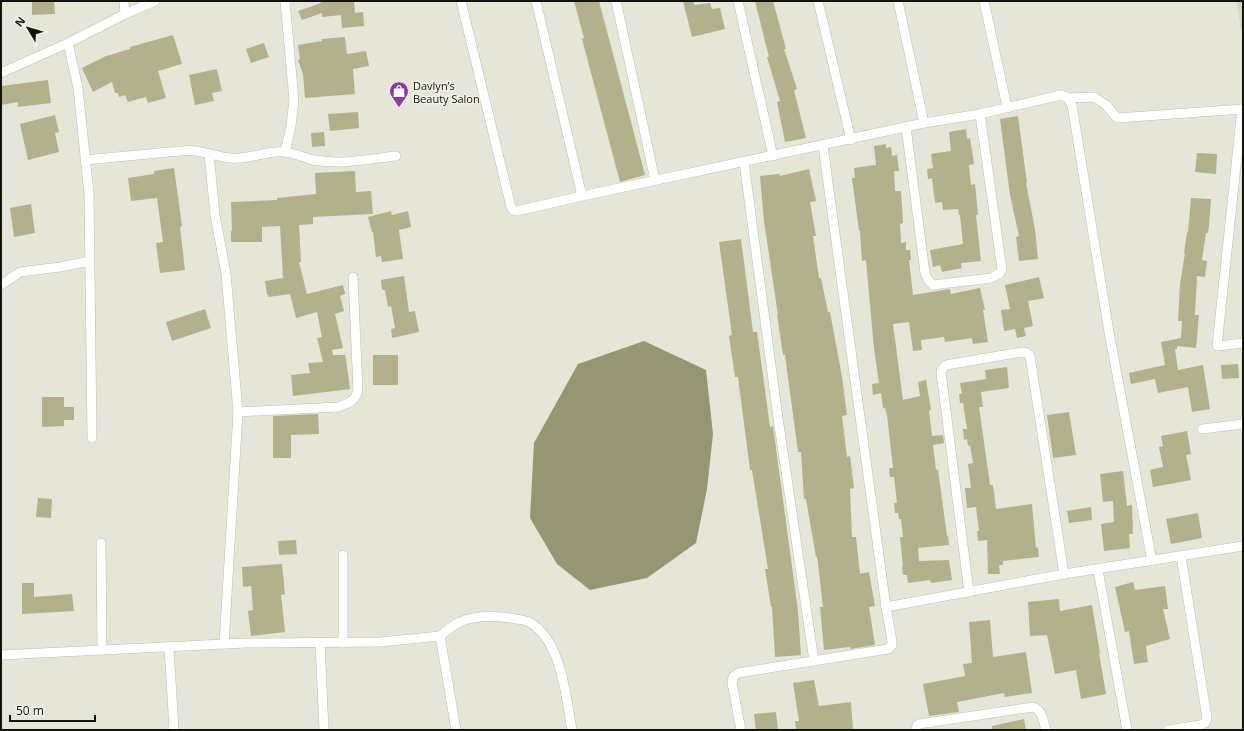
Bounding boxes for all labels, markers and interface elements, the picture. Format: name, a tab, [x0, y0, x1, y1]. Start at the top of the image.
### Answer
north arrow	[8, 8, 48, 48]
text: N	[11, 13, 28, 30]
place label: Davlyn’s Beauty Salon	[413, 78, 480, 106]
shop icon: Davlyn’s Beauty Salon	[388, 80, 410, 108]
scale bar	[10, 697, 95, 723]
text: 50 m	[16, 702, 44, 719]

